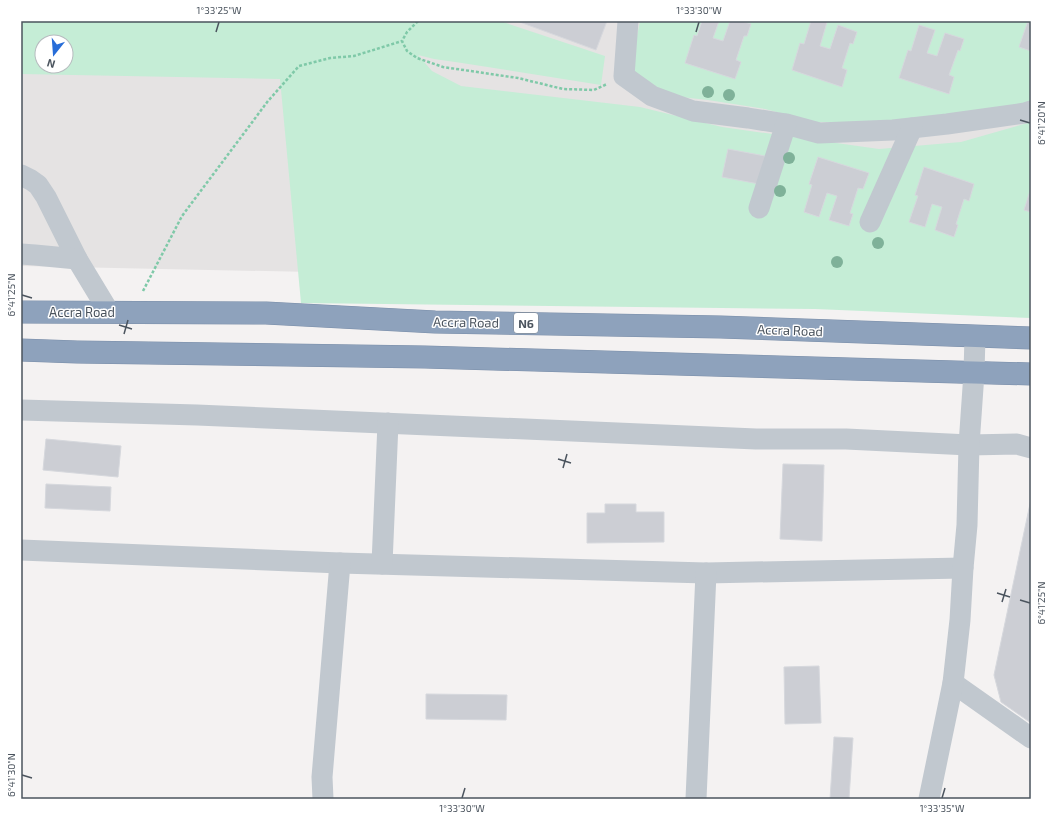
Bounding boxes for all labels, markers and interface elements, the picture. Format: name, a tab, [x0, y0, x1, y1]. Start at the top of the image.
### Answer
text: 1°33'25"W	[197, 4, 242, 16]
text: 1°33'30"W	[676, 4, 722, 16]
north arrow	[34, 34, 74, 74]
text: N	[45, 57, 57, 71]
text: 6°41'20"N	[1035, 101, 1047, 145]
text: 6°41'25"N	[5, 273, 17, 317]
street label: Accra Road	[49, 304, 115, 320]
street label: Accra Road	[433, 313, 499, 331]
road number: N6	[514, 313, 538, 333]
street label: Accra Road	[757, 321, 823, 339]
text: 6°41'25"N	[1035, 581, 1047, 625]
text: 6°41'30"N	[5, 753, 17, 797]
text: 1°33'30"W	[439, 802, 485, 814]
text: 1°33'35"W	[920, 802, 965, 814]

